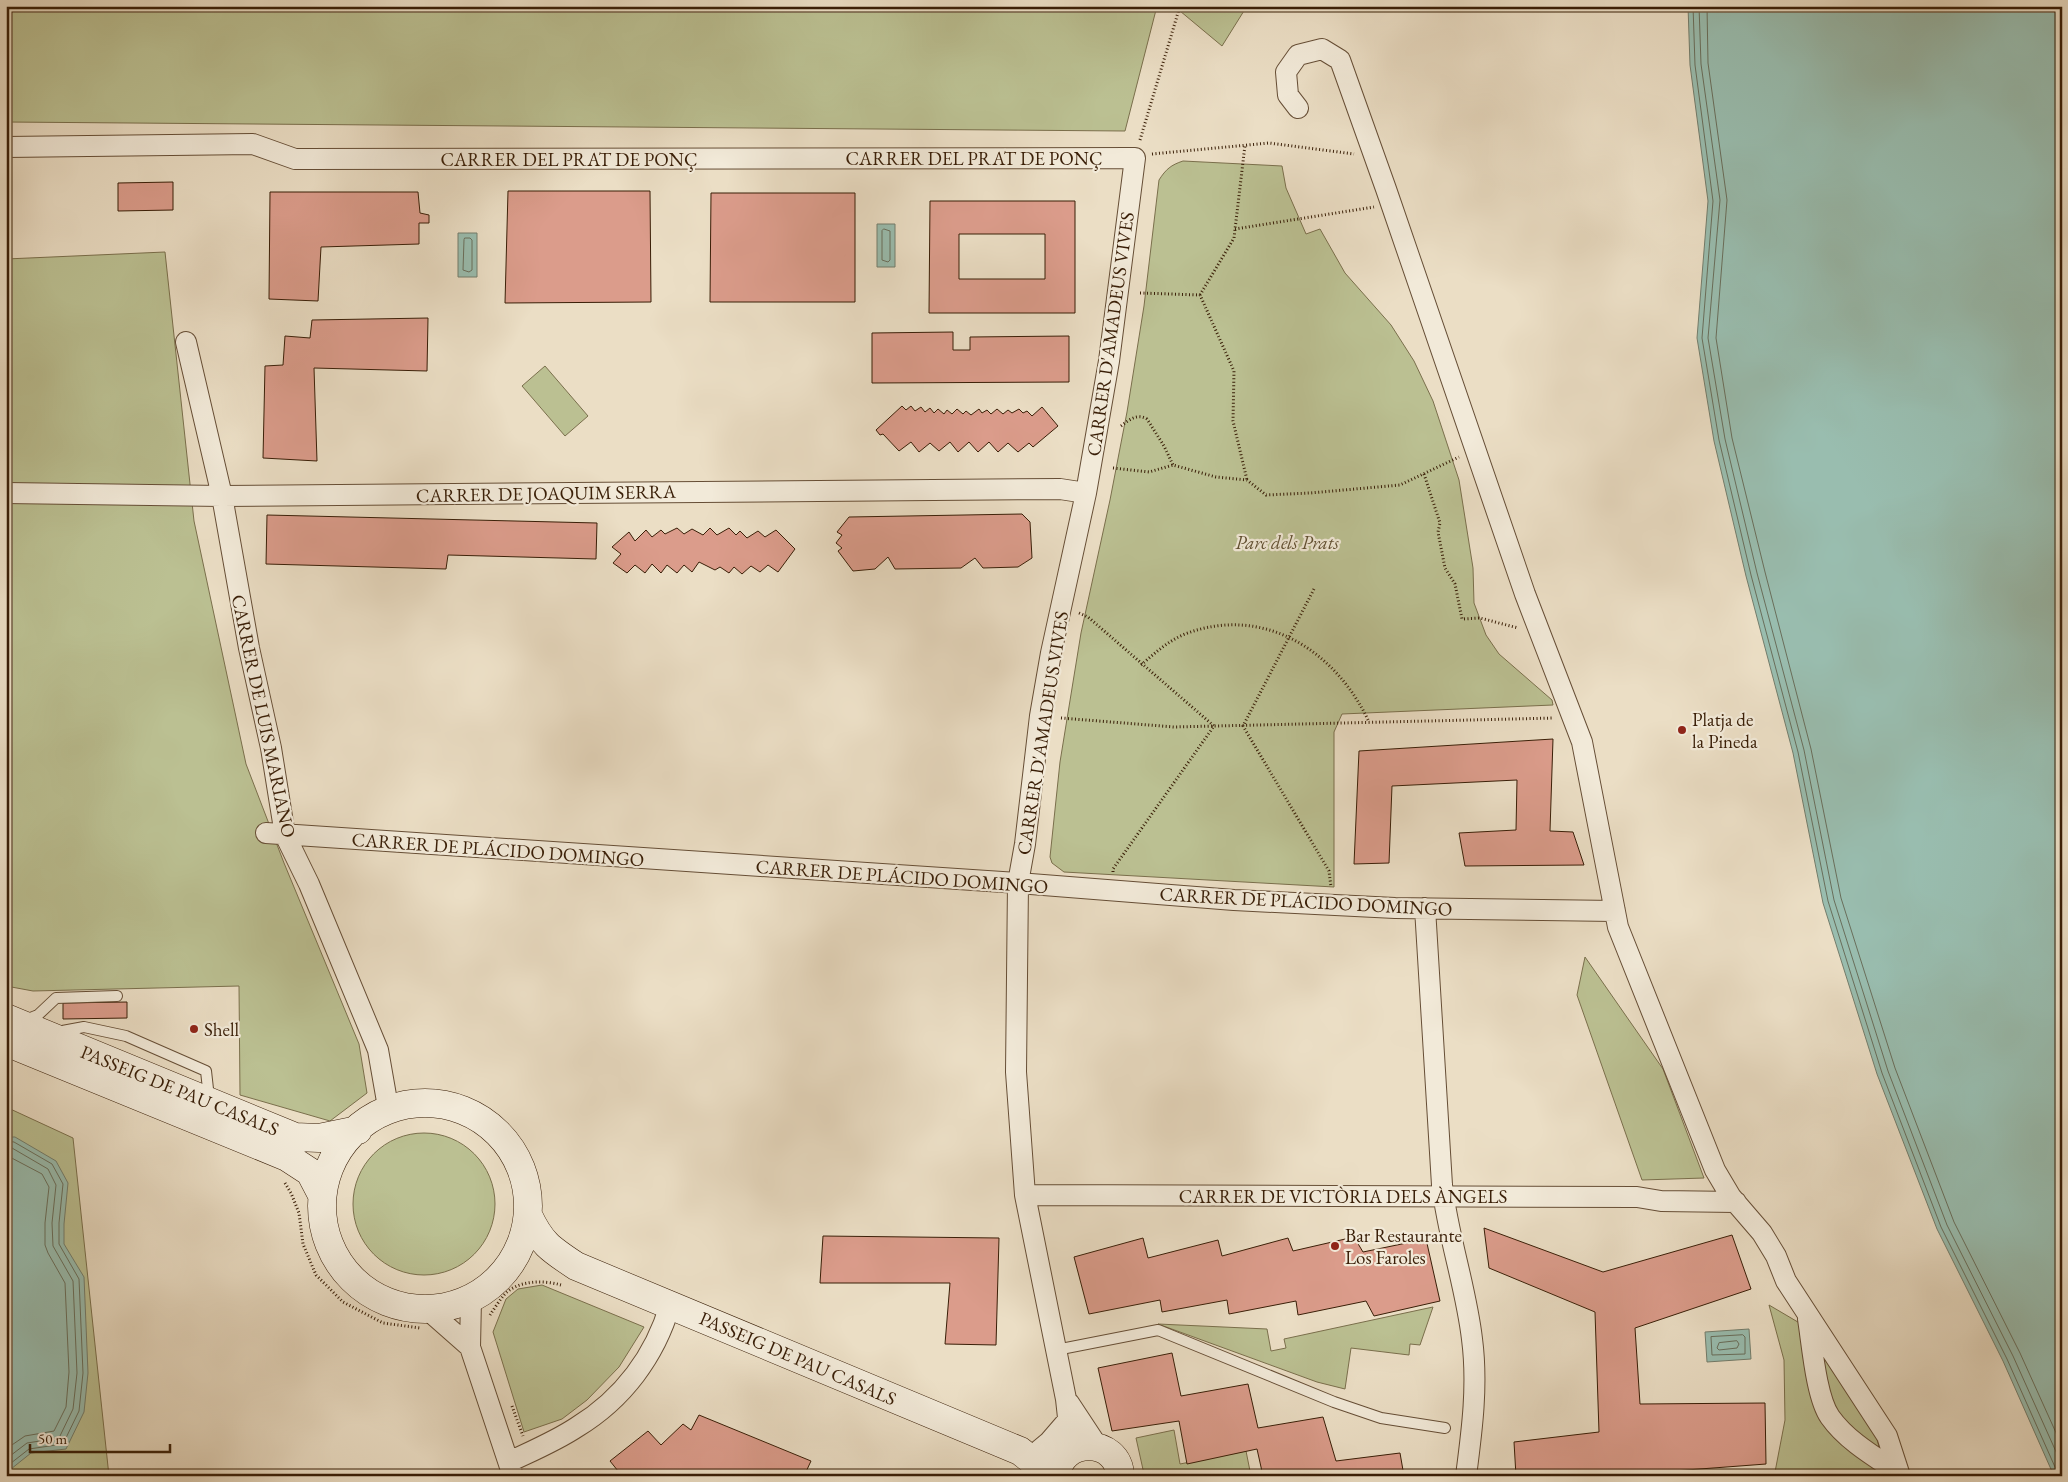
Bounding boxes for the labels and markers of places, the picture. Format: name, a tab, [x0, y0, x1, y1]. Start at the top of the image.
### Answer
place label: Platja de la Pineda	[1692, 707, 1758, 754]
marker: Platja de la Pineda	[1676, 724, 1688, 736]
place label: Shell	[204, 1017, 240, 1042]
marker: Shell	[188, 1023, 200, 1035]
place label: Bar Restaurante Los Faroles	[1345, 1223, 1462, 1270]
marker: Bar Restaurante Los Faroles	[1329, 1240, 1341, 1252]

